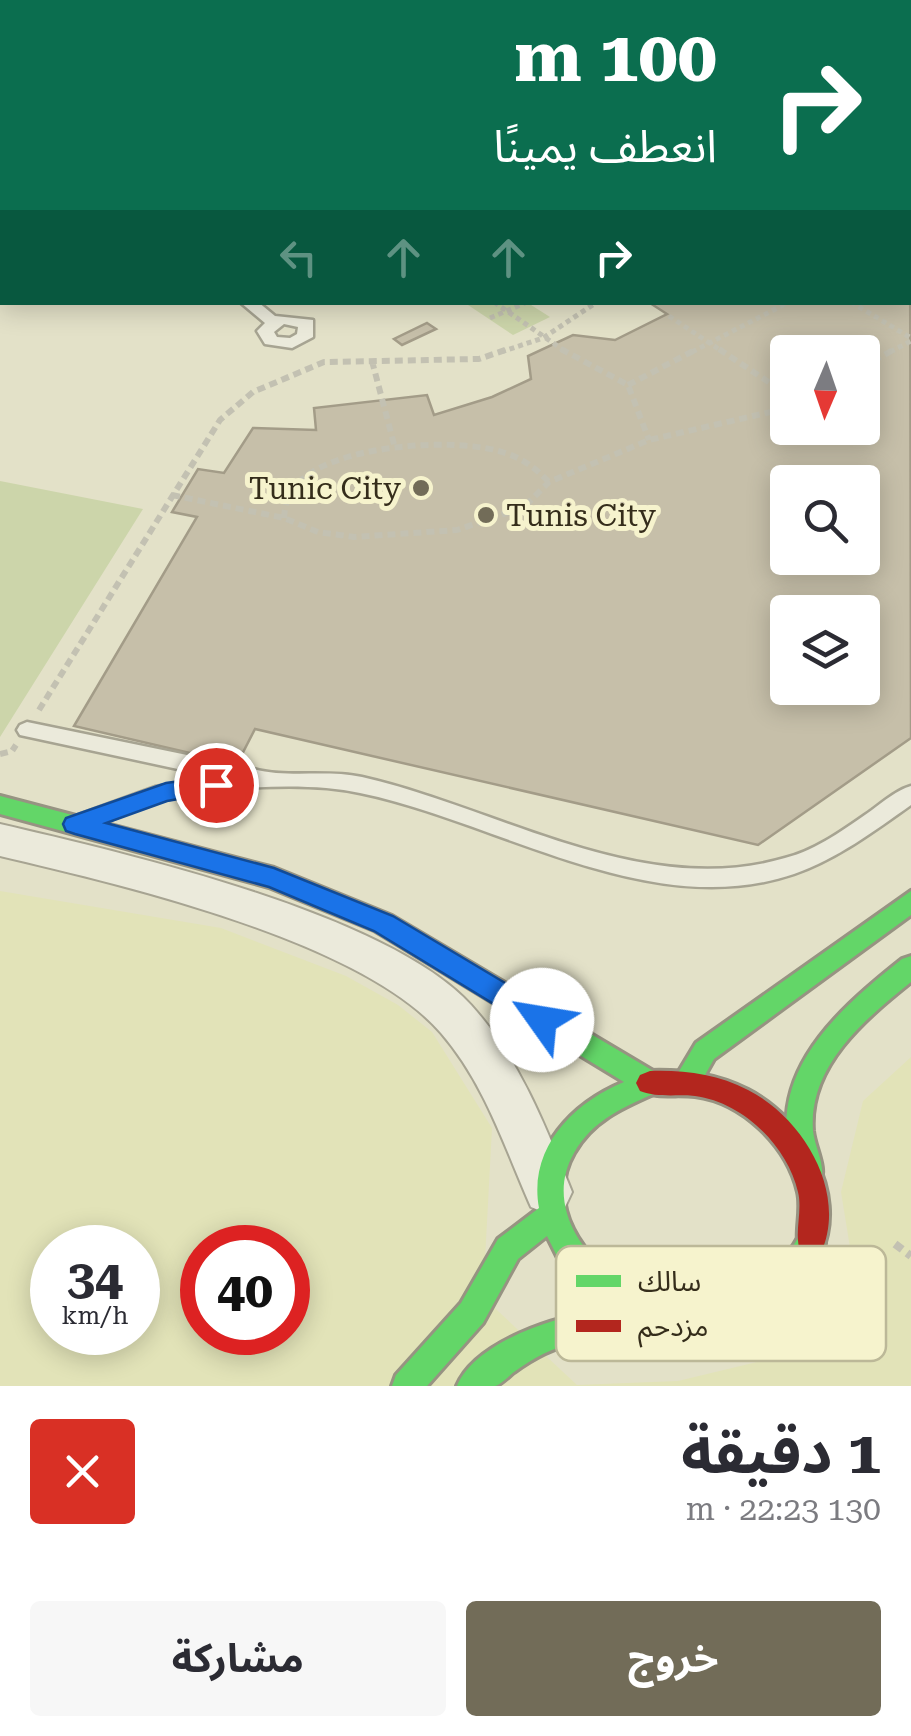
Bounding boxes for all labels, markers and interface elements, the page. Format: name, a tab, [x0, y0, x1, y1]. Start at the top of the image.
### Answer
text: 100 m	[514, 16, 717, 98]
icon: right	[752, 40, 882, 170]
text: انعطف يمينًا	[493, 120, 717, 173]
icon: left	[271, 230, 326, 285]
icon: ahead	[376, 230, 431, 285]
icon: ahead	[481, 230, 536, 285]
icon: right	[586, 230, 641, 285]
north arrow	[770, 335, 880, 445]
map controls	[770, 335, 880, 705]
button: search	[770, 465, 880, 575]
place label: Tunic City	[249, 471, 401, 506]
marker: Tunic City	[410, 477, 432, 499]
place label: Tunis City	[506, 498, 656, 533]
marker: Tunis City	[475, 504, 497, 526]
button: layers	[770, 595, 880, 705]
pin	[174, 743, 259, 828]
icon: arrive	[189, 758, 244, 813]
position arrow	[490, 968, 594, 1072]
speed limit sign: 40	[180, 1225, 310, 1355]
legend	[556, 1246, 886, 1361]
text: 34	[67, 1249, 123, 1307]
text: سالك	[638, 1265, 701, 1298]
text: km/h	[62, 1301, 128, 1330]
text: مزدحم	[638, 1310, 709, 1348]
text: 1 دقيقة	[681, 1417, 881, 1488]
button: close	[30, 1419, 135, 1524]
text: 130 m · 22:23	[686, 1490, 881, 1528]
button: مشاركة	[30, 1601, 446, 1716]
button: خروج	[466, 1601, 881, 1716]

